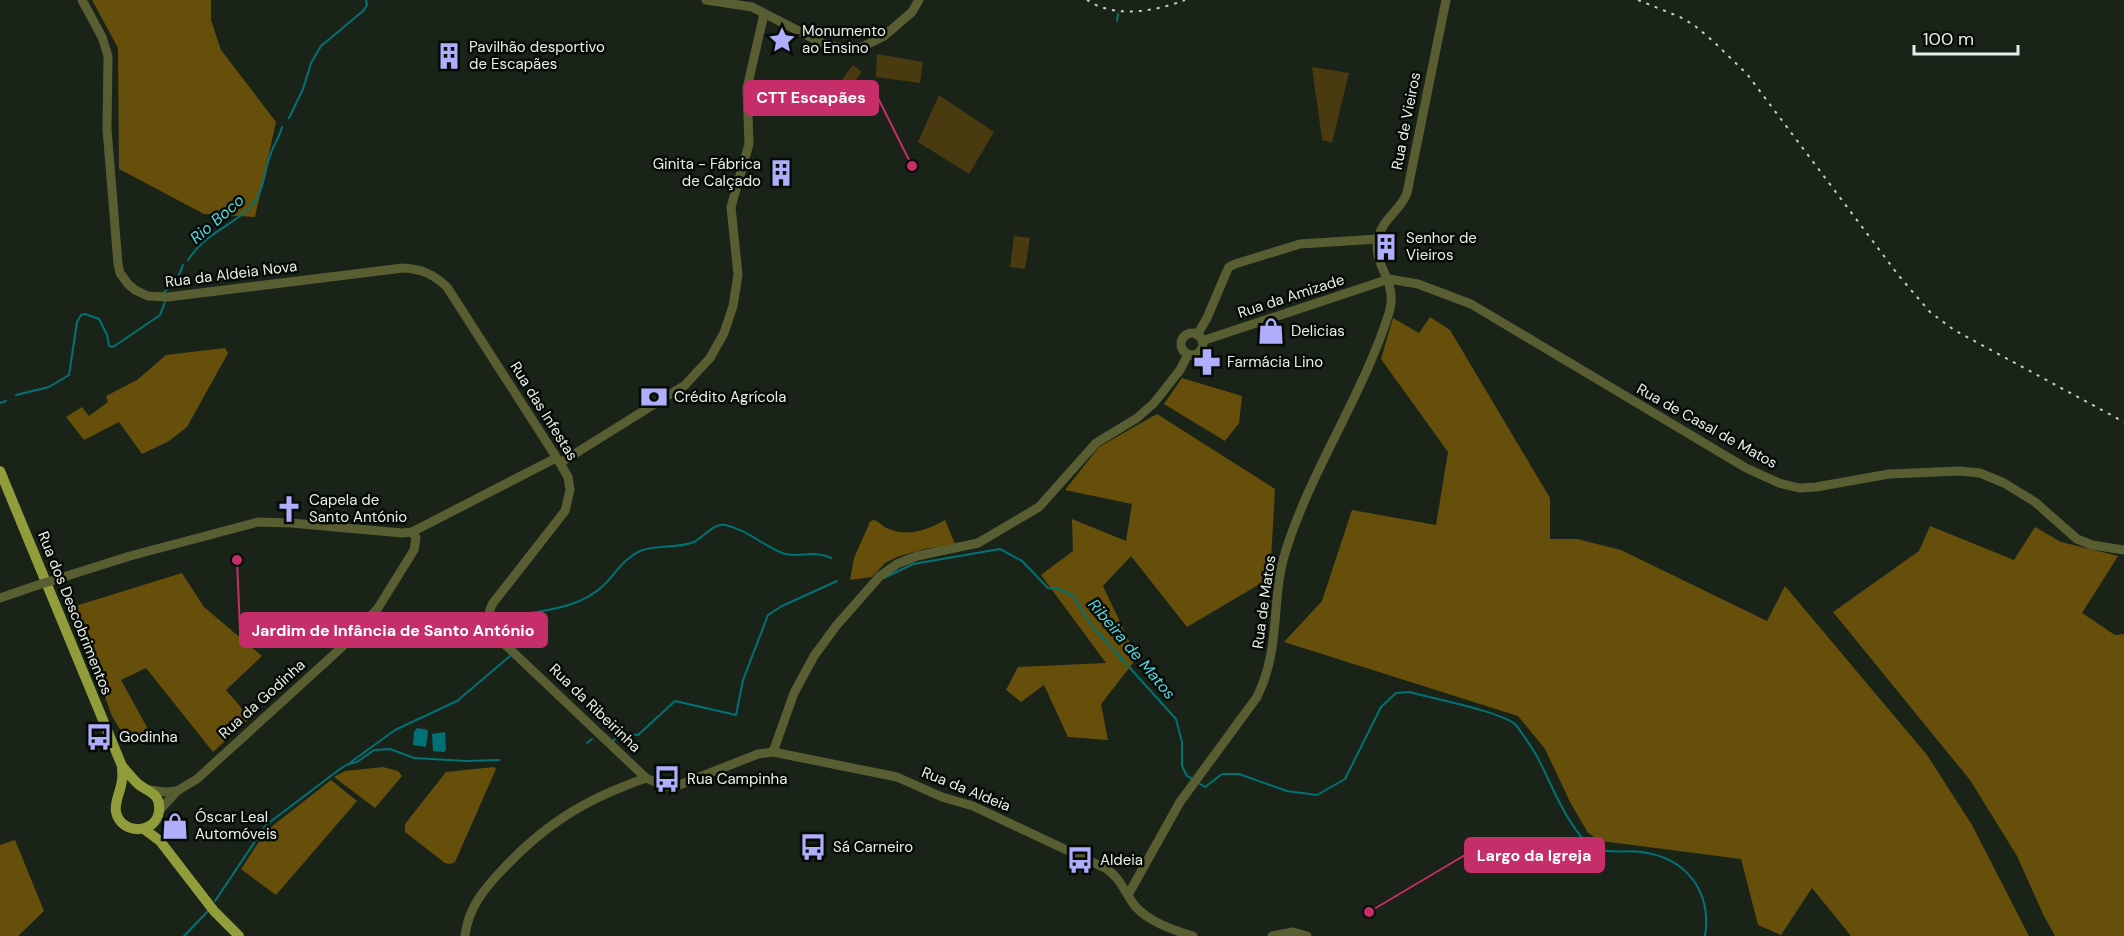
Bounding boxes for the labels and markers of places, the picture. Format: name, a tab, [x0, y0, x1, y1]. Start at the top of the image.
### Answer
place label: Monumento ao Ensino	[802, 21, 886, 58]
place icon: Monumento ao Ensino	[767, 25, 797, 55]
place label: Pavilhão desportivo de Escapães	[469, 37, 605, 74]
building icon: Pavilhão desportivo de Escapães	[434, 41, 464, 71]
callout: CTT Escapães	[745, 81, 878, 115]
place label: Ginita - Fábrica de Calçado	[653, 154, 761, 191]
building icon: Ginita - Fábrica de Calçado	[766, 158, 796, 188]
place label: Senhor de Vieiros	[1406, 228, 1477, 265]
building icon: Senhor de Vieiros	[1371, 232, 1401, 262]
shop icon: Delicias	[1256, 316, 1286, 346]
place label: Delicias	[1291, 321, 1345, 341]
pharmacy icon: Farmácia Lino	[1192, 347, 1222, 377]
place label: Farmácia Lino	[1227, 352, 1323, 372]
bank icon: Crédito Agrícola	[639, 382, 669, 412]
place label: Crédito Agrícola	[674, 387, 786, 407]
place label: Capela de Santo António	[309, 490, 407, 527]
church icon: Capela de Santo António	[274, 494, 304, 524]
callout: Jardim de Infância de Santo António	[240, 613, 547, 647]
bus stop icon: Godinha	[84, 722, 114, 752]
place label: Godinha	[119, 727, 178, 747]
bus stop icon: Rua Campinha	[652, 764, 682, 794]
place label: Rua Campinha	[687, 769, 787, 789]
place label: Óscar Leal Automóveis	[195, 807, 277, 844]
shop icon: Óscar Leal Automóveis	[160, 811, 190, 841]
bus stop icon: Sá Carneiro	[798, 832, 828, 862]
place label: Sá Carneiro	[833, 837, 913, 857]
callout: Largo da Igreja	[1465, 838, 1604, 872]
bus stop icon: Aldeia	[1065, 845, 1095, 875]
place label: Aldeia	[1100, 850, 1143, 870]

